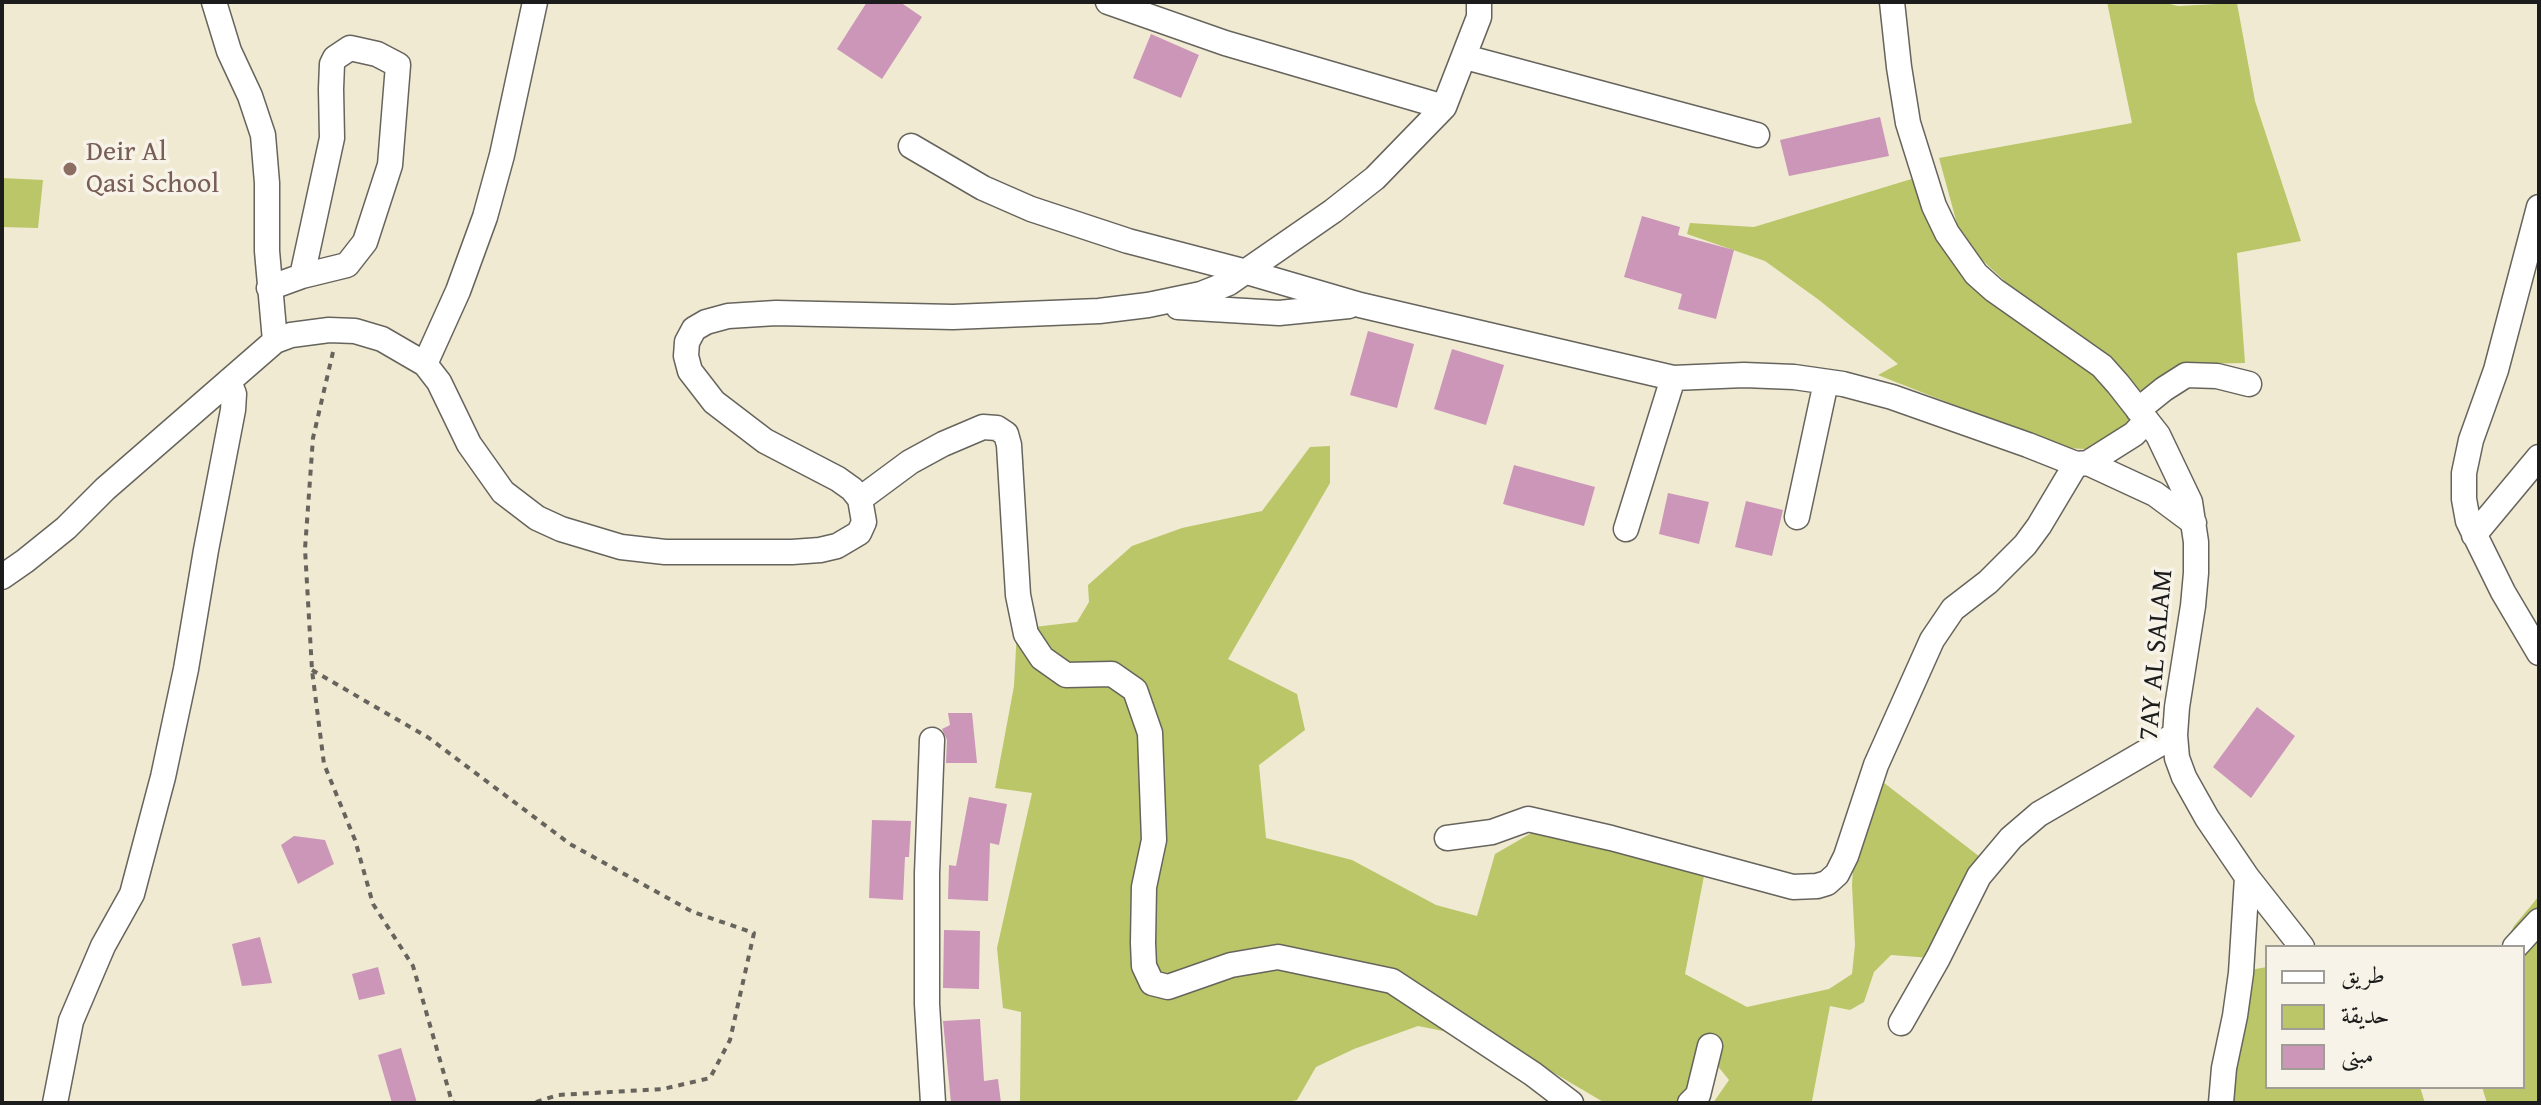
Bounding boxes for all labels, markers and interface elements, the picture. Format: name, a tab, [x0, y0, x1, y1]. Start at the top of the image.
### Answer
place label: Deir Al Qasi School	[86, 136, 219, 202]
marker: Deir Al Qasi School	[61, 160, 79, 178]
street label: 7AY AL SALAM	[2133, 568, 2181, 742]
legend	[2265, 945, 2525, 1089]
text: طريق	[2341, 957, 2385, 992]
text: حديقة	[2341, 997, 2390, 1032]
text: مبنى	[2341, 1037, 2374, 1072]

